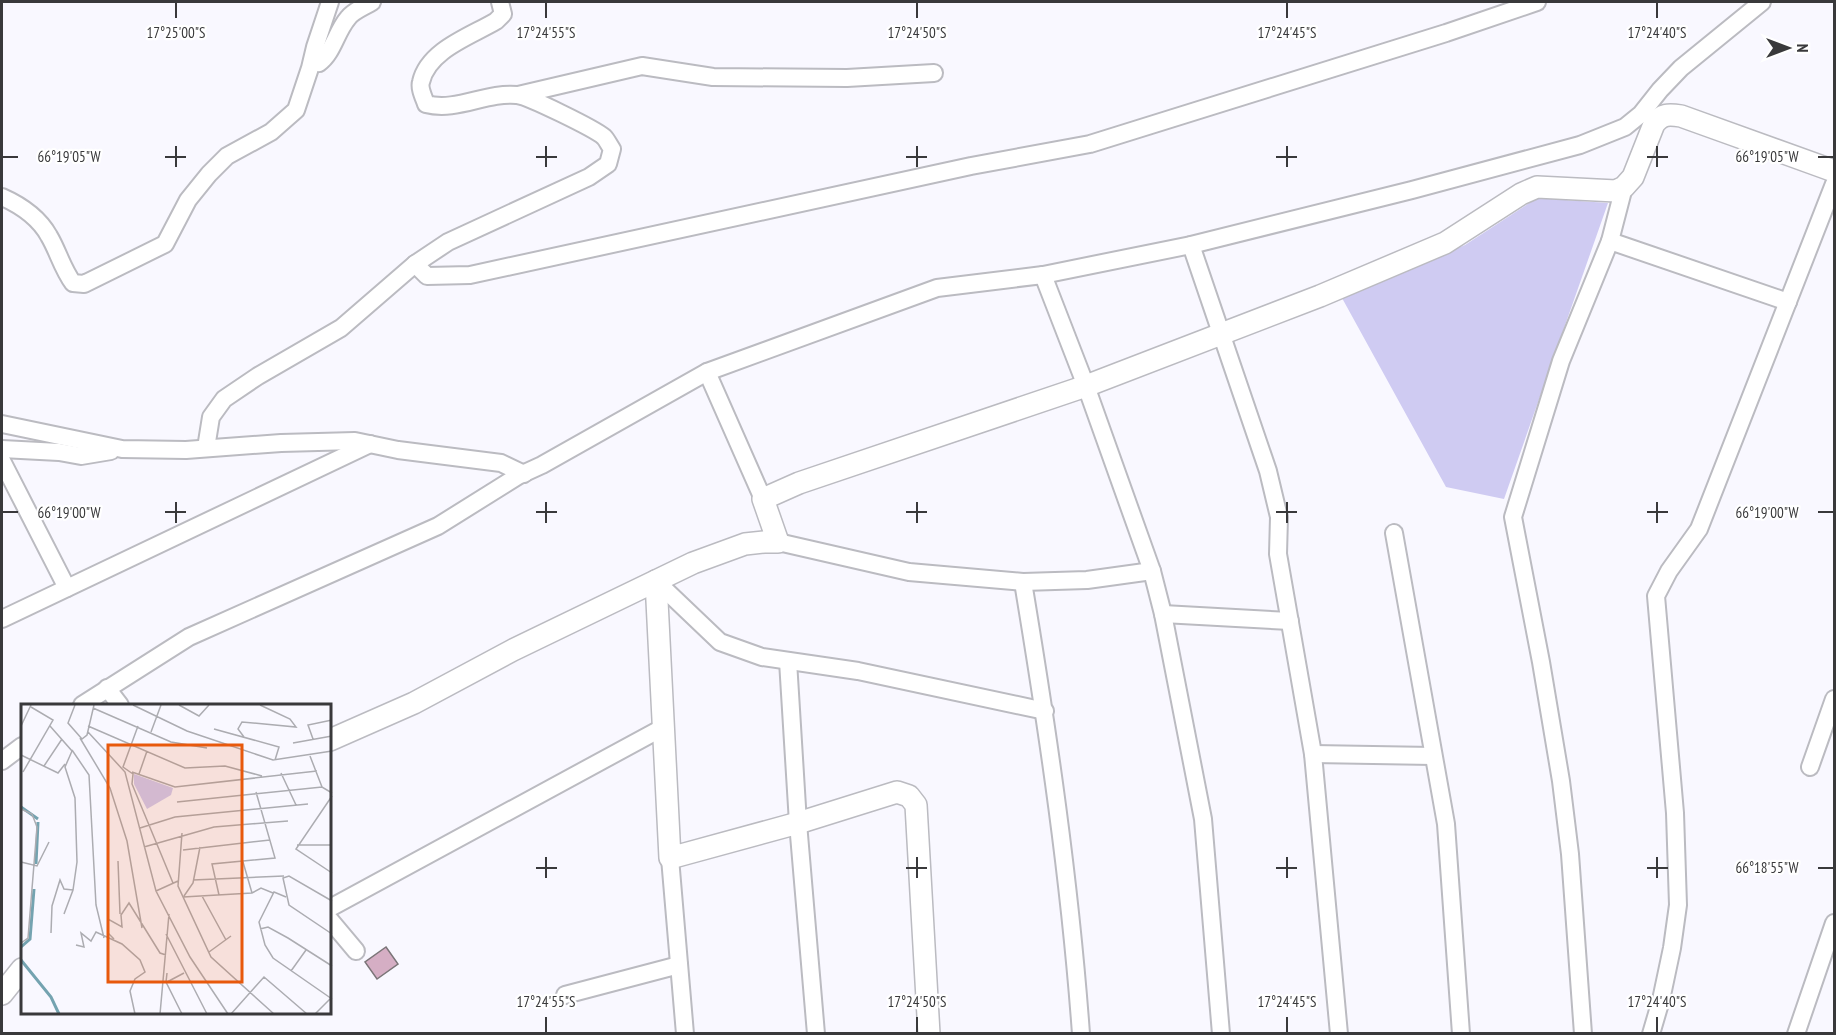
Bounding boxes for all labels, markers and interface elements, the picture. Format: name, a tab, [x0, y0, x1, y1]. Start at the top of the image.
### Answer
north arrow	[1758, 18, 1818, 78]
text: 17°25'00"S	[146, 23, 206, 42]
text: 17°24'55"S	[516, 23, 576, 42]
text: 17°24'50"S	[887, 23, 947, 42]
text: 17°24'45"S	[1257, 23, 1317, 42]
text: 17°24'40"S	[1627, 23, 1687, 42]
text: N	[1793, 44, 1813, 52]
text: 66°19'05"W	[37, 147, 101, 166]
text: 66°19'05"W	[1735, 147, 1799, 166]
text: 66°19'00"W	[37, 503, 101, 522]
text: 66°19'00"W	[1735, 503, 1799, 522]
inset map	[21, 704, 332, 1014]
text: 66°18'55"W	[1735, 858, 1799, 877]
text: 17°24'55"S	[516, 992, 576, 1011]
text: 17°24'50"S	[887, 992, 947, 1011]
text: 17°24'45"S	[1257, 992, 1317, 1011]
text: 17°24'40"S	[1627, 992, 1687, 1011]

